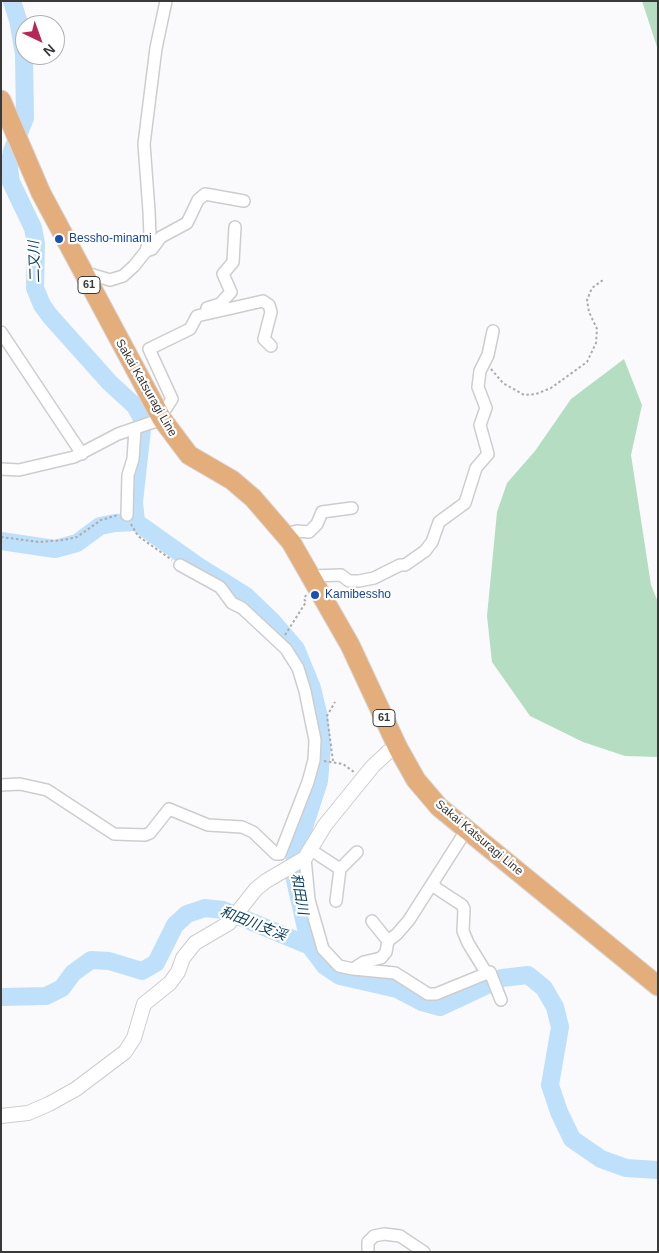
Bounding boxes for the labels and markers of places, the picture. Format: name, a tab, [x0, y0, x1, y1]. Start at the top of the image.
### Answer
place label: Bessho-minami	[69, 232, 152, 246]
marker: Bessho-minami	[53, 233, 65, 245]
place label: Kamibessho	[325, 588, 391, 602]
marker: Kamibessho	[309, 589, 321, 601]

